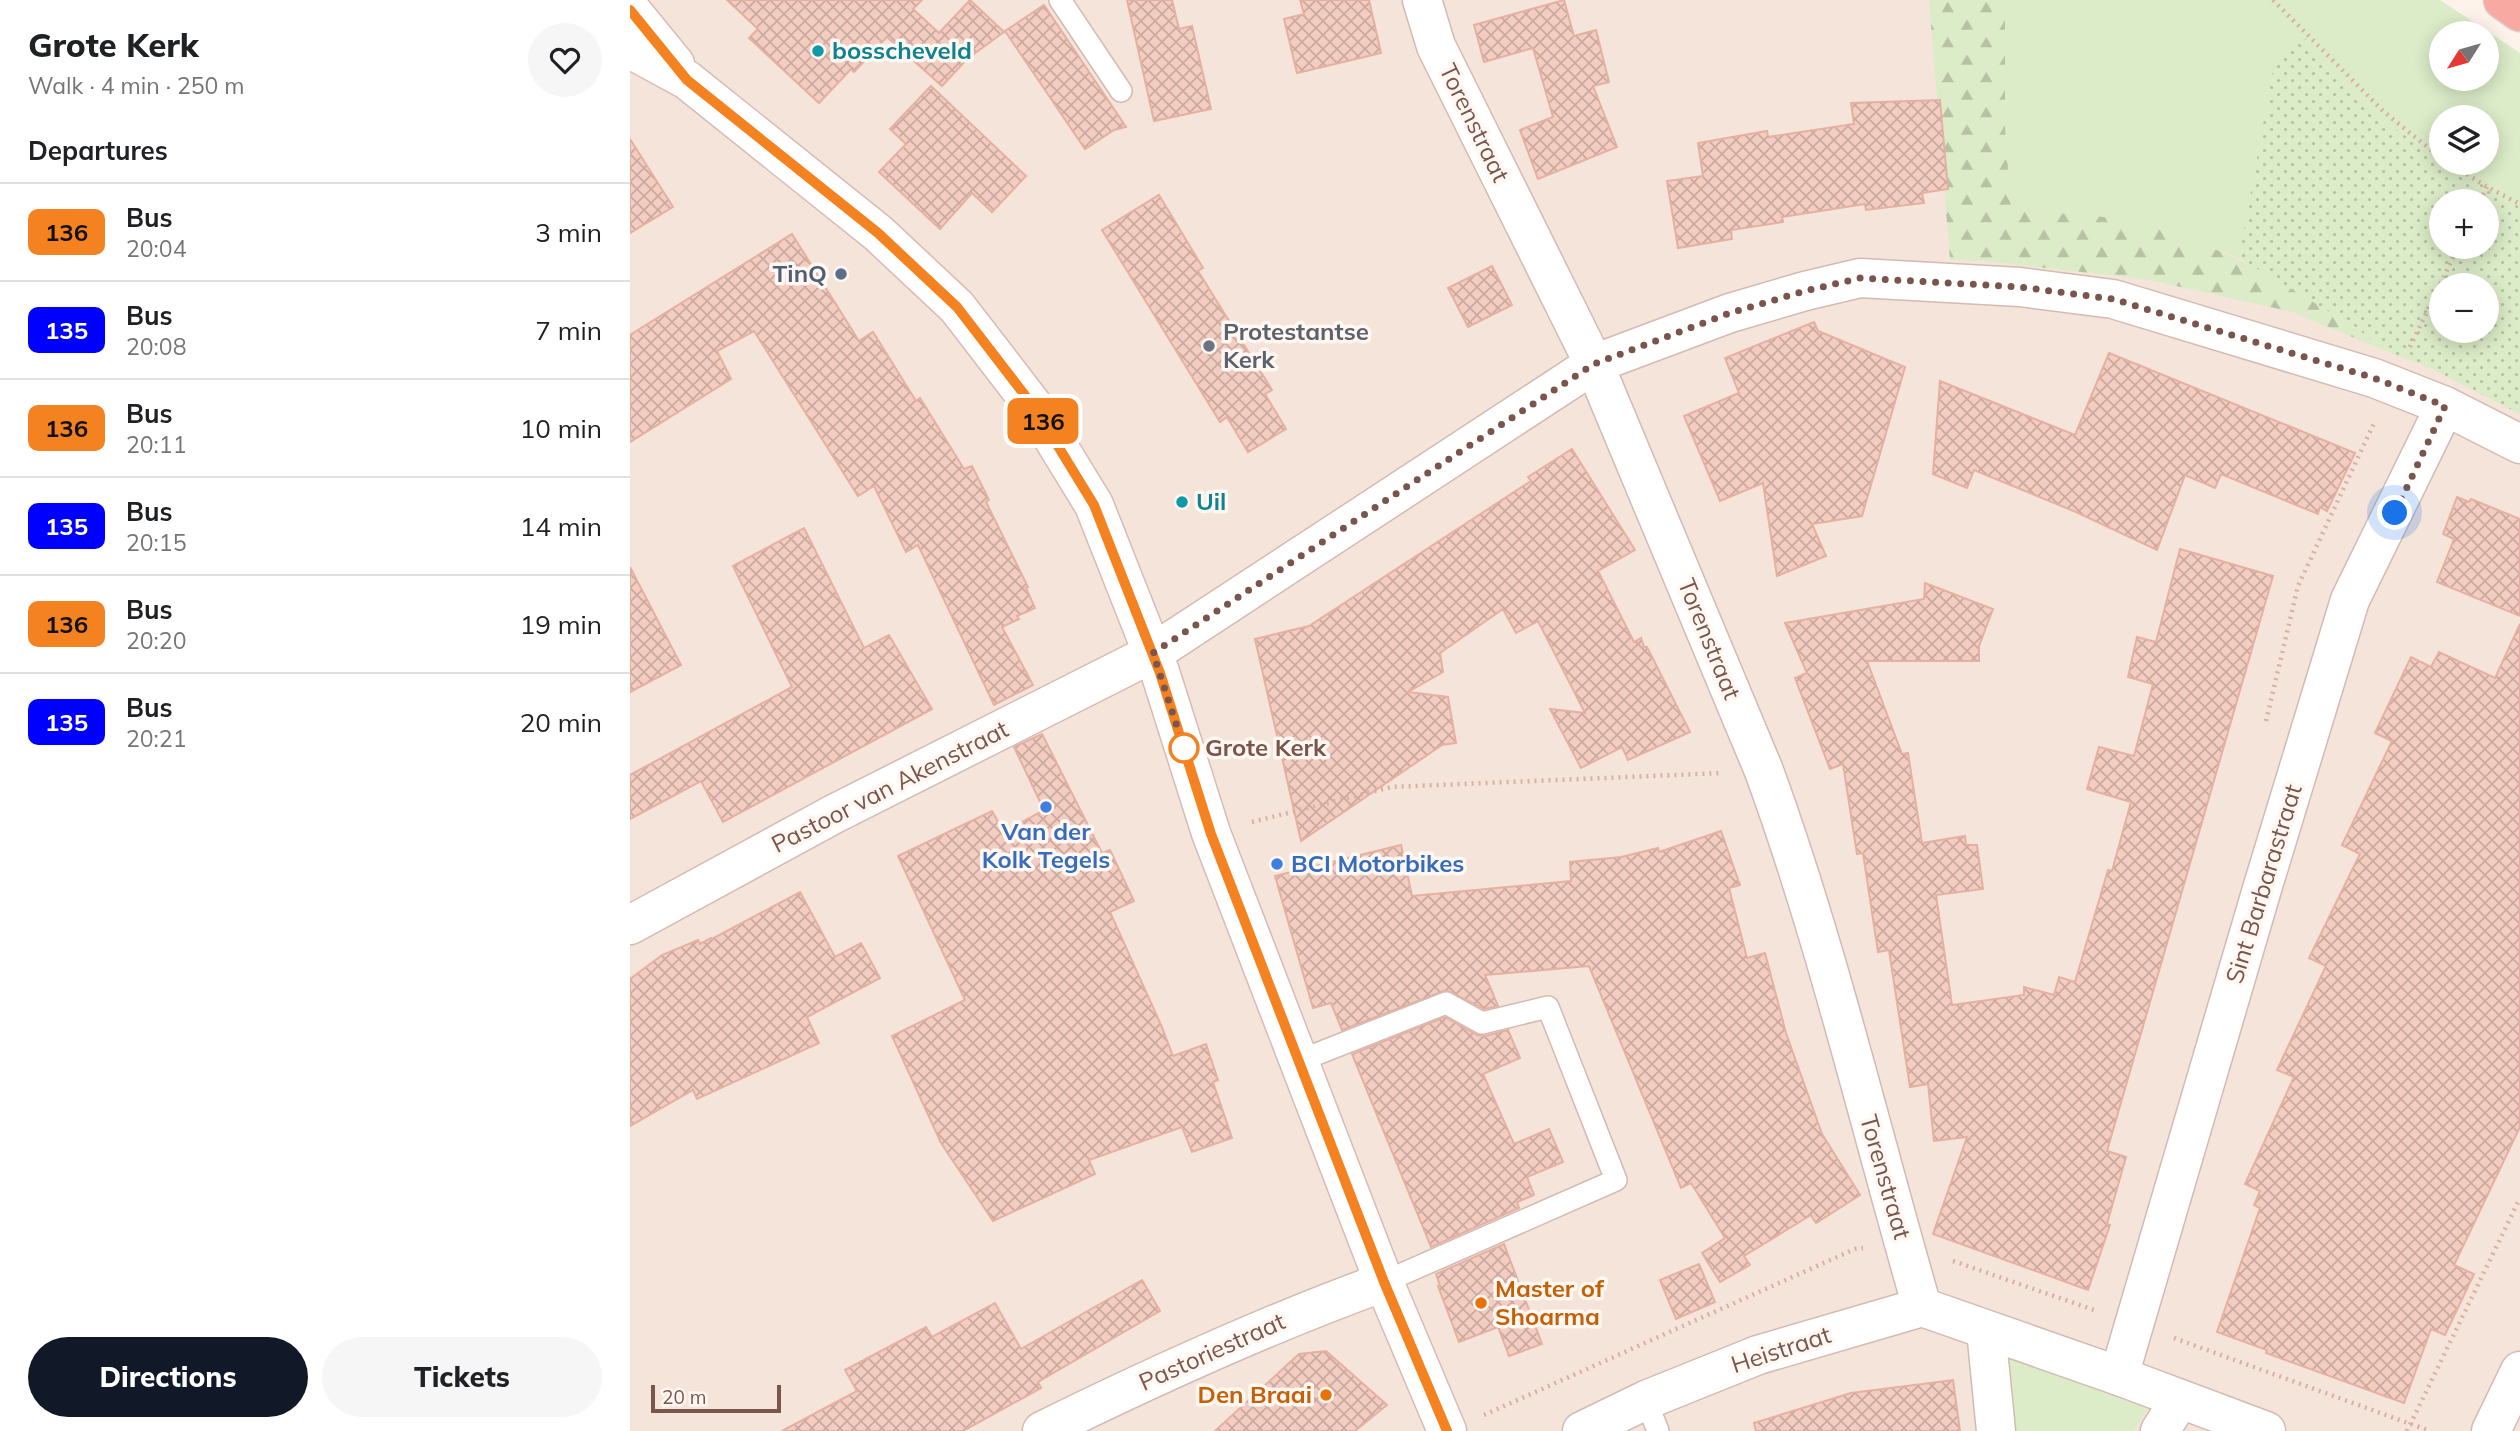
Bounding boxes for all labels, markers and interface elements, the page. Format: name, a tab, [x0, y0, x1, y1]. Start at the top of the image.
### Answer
north arrow	[2429, 21, 2499, 91]
map controls	[2429, 21, 2499, 343]
button: heart	[528, 23, 602, 97]
text: Grote Kerk	[28, 24, 199, 65]
place label: bosscheveld	[832, 35, 972, 65]
marker: bosscheveld	[810, 43, 826, 59]
street label: Torenstraat	[1433, 58, 1516, 187]
text: Walk · 4 min · 250 m	[28, 71, 245, 100]
button: layers	[2429, 105, 2499, 175]
text: Departures	[28, 134, 168, 167]
button: +	[2429, 189, 2499, 259]
text: Bus	[126, 201, 172, 234]
text: 3 min	[535, 216, 602, 249]
text: 136	[45, 217, 88, 247]
text: 20:04	[126, 234, 186, 263]
place label: TinQ	[773, 258, 827, 288]
marker: TinQ	[833, 266, 849, 282]
button: −	[2429, 273, 2499, 343]
text: Bus	[126, 299, 172, 332]
text: 7 min	[535, 314, 602, 347]
text: 135	[45, 315, 88, 345]
place label: Protestantse Kerk	[1223, 316, 1369, 374]
text: 20:08	[126, 332, 186, 361]
marker: Protestantse Kerk	[1201, 338, 1217, 354]
text: Bus	[126, 397, 172, 430]
line badge: 136	[1003, 398, 1083, 444]
text: 136	[1021, 406, 1065, 436]
text: 10 min	[520, 412, 602, 445]
text: 136	[45, 413, 88, 443]
text: 20:11	[126, 430, 186, 459]
place label: Uil	[1196, 486, 1226, 516]
marker: Uil	[1174, 494, 1190, 510]
text: Bus	[126, 495, 172, 528]
your location	[2377, 495, 2412, 530]
text: 14 min	[520, 510, 602, 543]
text: 135	[45, 511, 88, 541]
text: 20:15	[126, 528, 186, 557]
street label: Torenstraat	[1672, 574, 1748, 704]
text: Bus	[126, 593, 172, 626]
text: 19 min	[520, 608, 602, 641]
text: 136	[45, 609, 88, 639]
text: 20:20	[126, 626, 186, 655]
text: Bus	[126, 691, 172, 724]
text: 20 min	[520, 706, 602, 739]
text: 135	[45, 707, 88, 737]
street label: Pastoor van Akenstraat	[766, 713, 1013, 859]
text: 20:21	[126, 724, 186, 753]
place label: Grote Kerk	[1205, 732, 1327, 762]
marker: Grote Kerk	[1169, 733, 1199, 763]
street label: Sint Barbarastraat	[2218, 781, 2308, 987]
marker: Van der Kolk Tegels	[1038, 799, 1054, 815]
place label: Van der Kolk Tegels	[982, 816, 1110, 874]
place label: BCI Motorbikes	[1291, 848, 1464, 878]
marker: BCI Motorbikes	[1269, 856, 1285, 872]
street label: Torenstraat	[1854, 1111, 1918, 1242]
place label: Master of Shoarma	[1495, 1273, 1605, 1331]
marker: Master of Shoarma	[1473, 1295, 1489, 1311]
street label: Pastoriestraat	[1134, 1306, 1289, 1397]
street label: Heistraat	[1727, 1319, 1834, 1379]
button: Directions	[28, 1337, 308, 1417]
button: Tickets	[322, 1337, 602, 1417]
place label: Den Braai	[1198, 1379, 1312, 1409]
scale bar	[651, 1382, 780, 1414]
text: 20 m	[662, 1385, 706, 1409]
marker: Den Braai	[1318, 1387, 1334, 1403]

